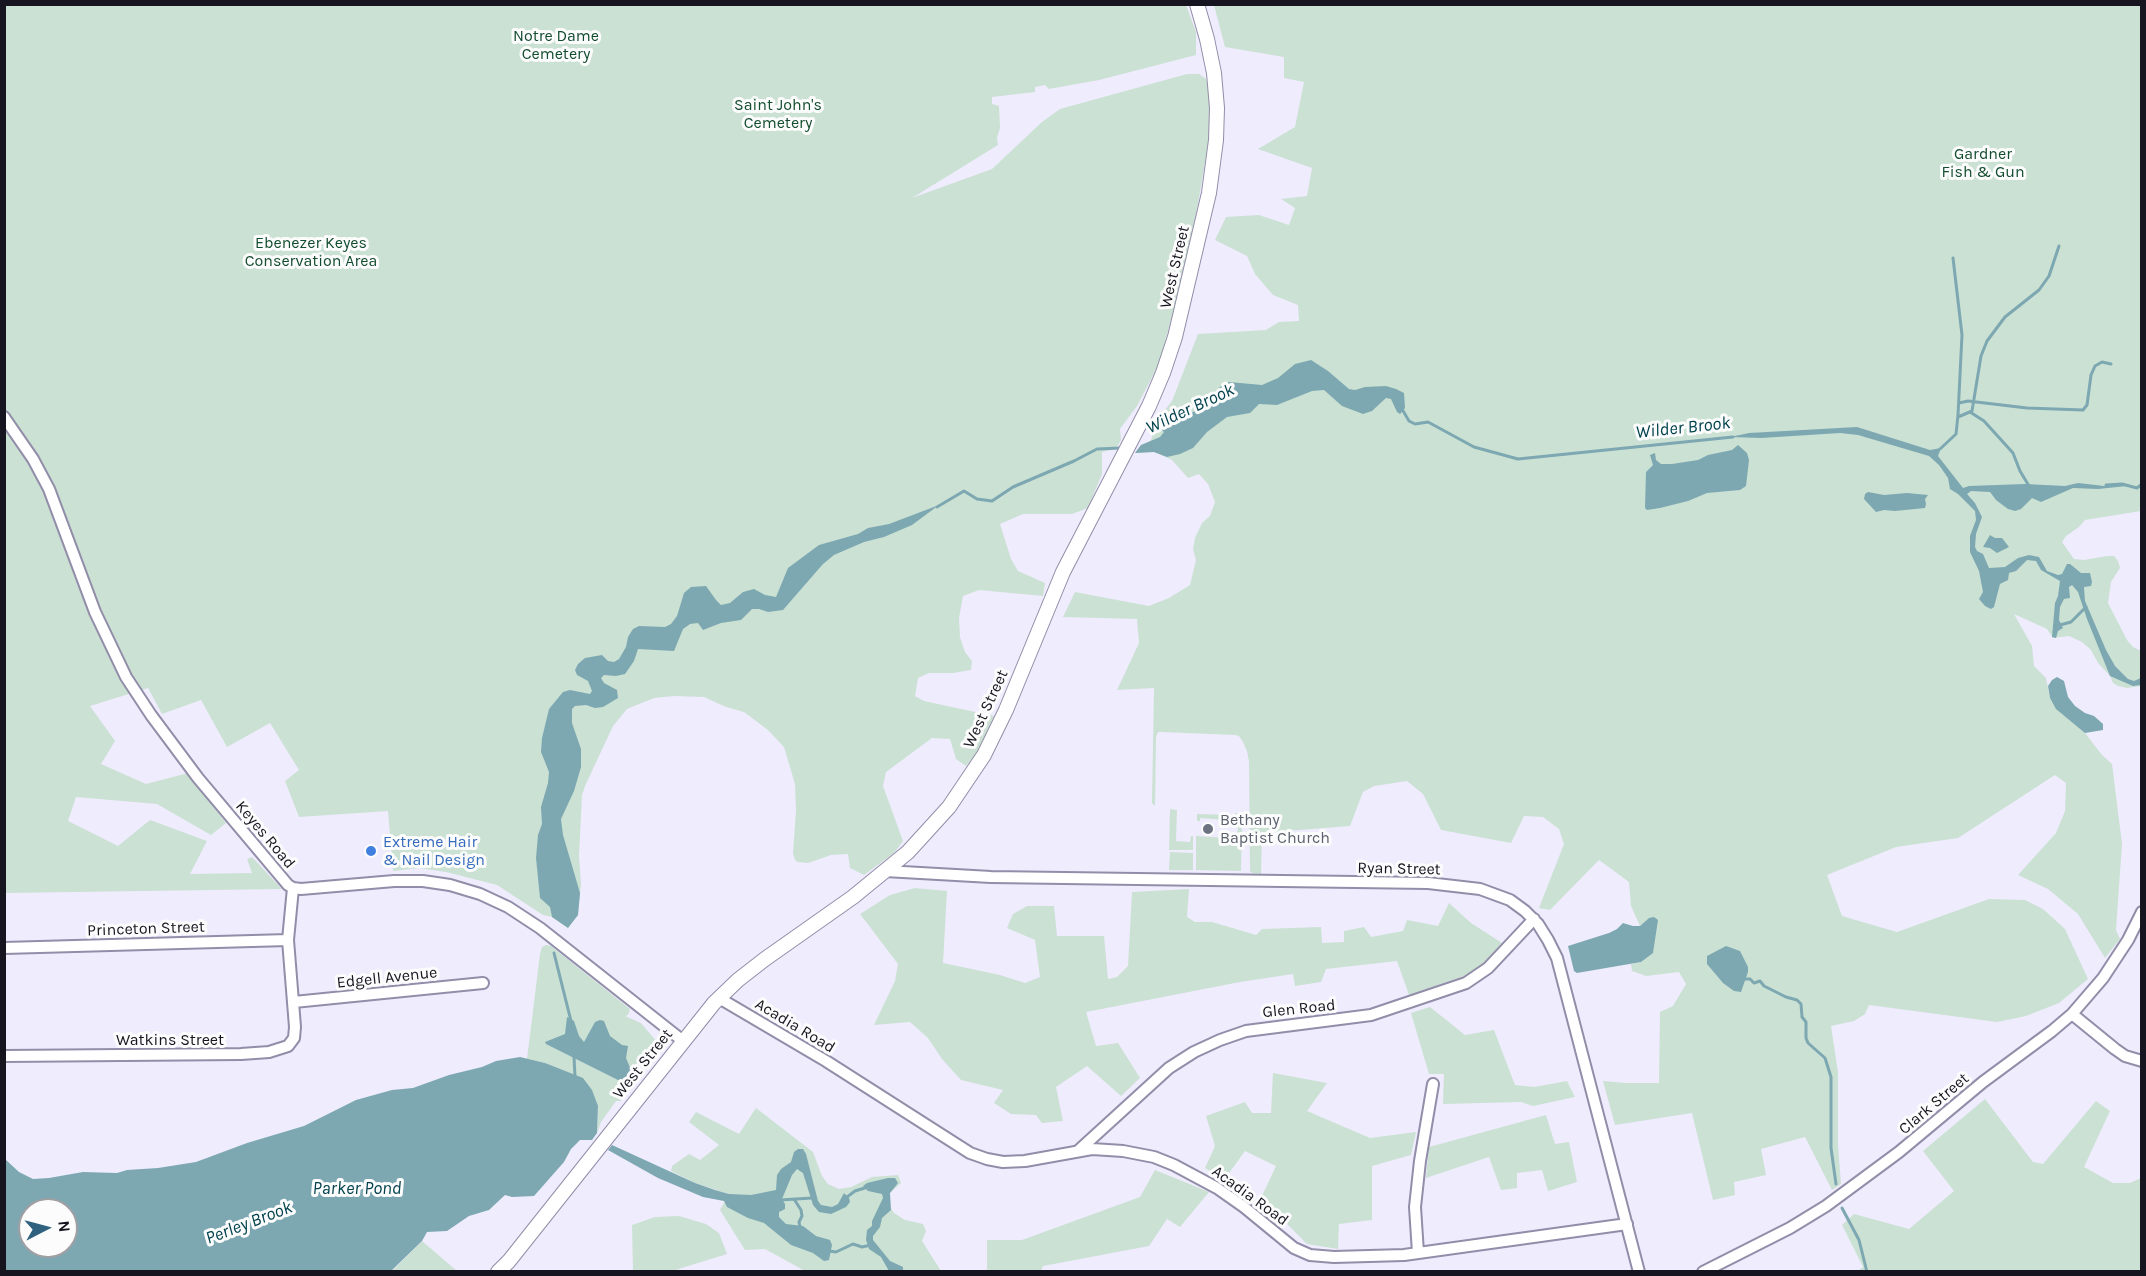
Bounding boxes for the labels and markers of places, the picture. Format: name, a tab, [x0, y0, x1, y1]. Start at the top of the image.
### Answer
place label: Bethany Baptist Church	[1220, 810, 1330, 848]
marker: Bethany Baptist Church	[1201, 822, 1215, 836]
place label: Extreme Hair & Nail Design	[383, 832, 485, 870]
marker: Extreme Hair & Nail Design	[364, 844, 378, 858]

